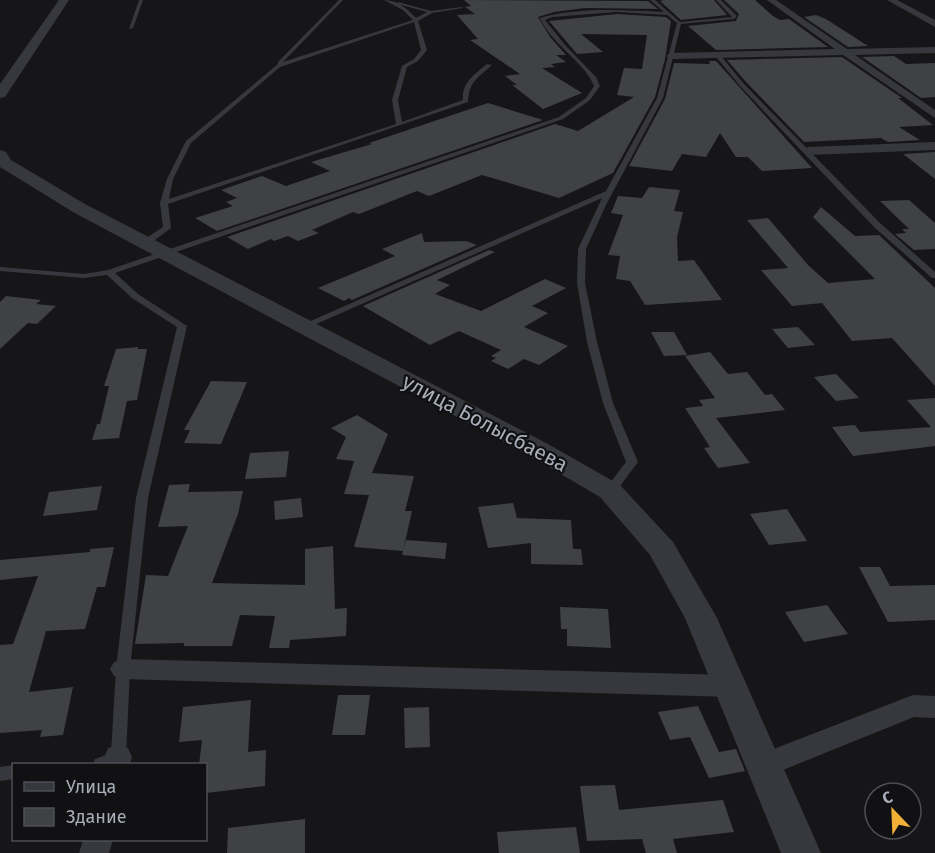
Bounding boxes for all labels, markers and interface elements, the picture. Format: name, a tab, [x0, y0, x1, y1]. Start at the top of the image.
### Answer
street label: улица Болысбаева	[398, 368, 572, 478]
legend	[12, 763, 207, 841]
text: Улица	[66, 776, 116, 798]
north arrow	[863, 781, 923, 841]
text: С	[879, 787, 896, 808]
text: Здание	[66, 806, 127, 828]

